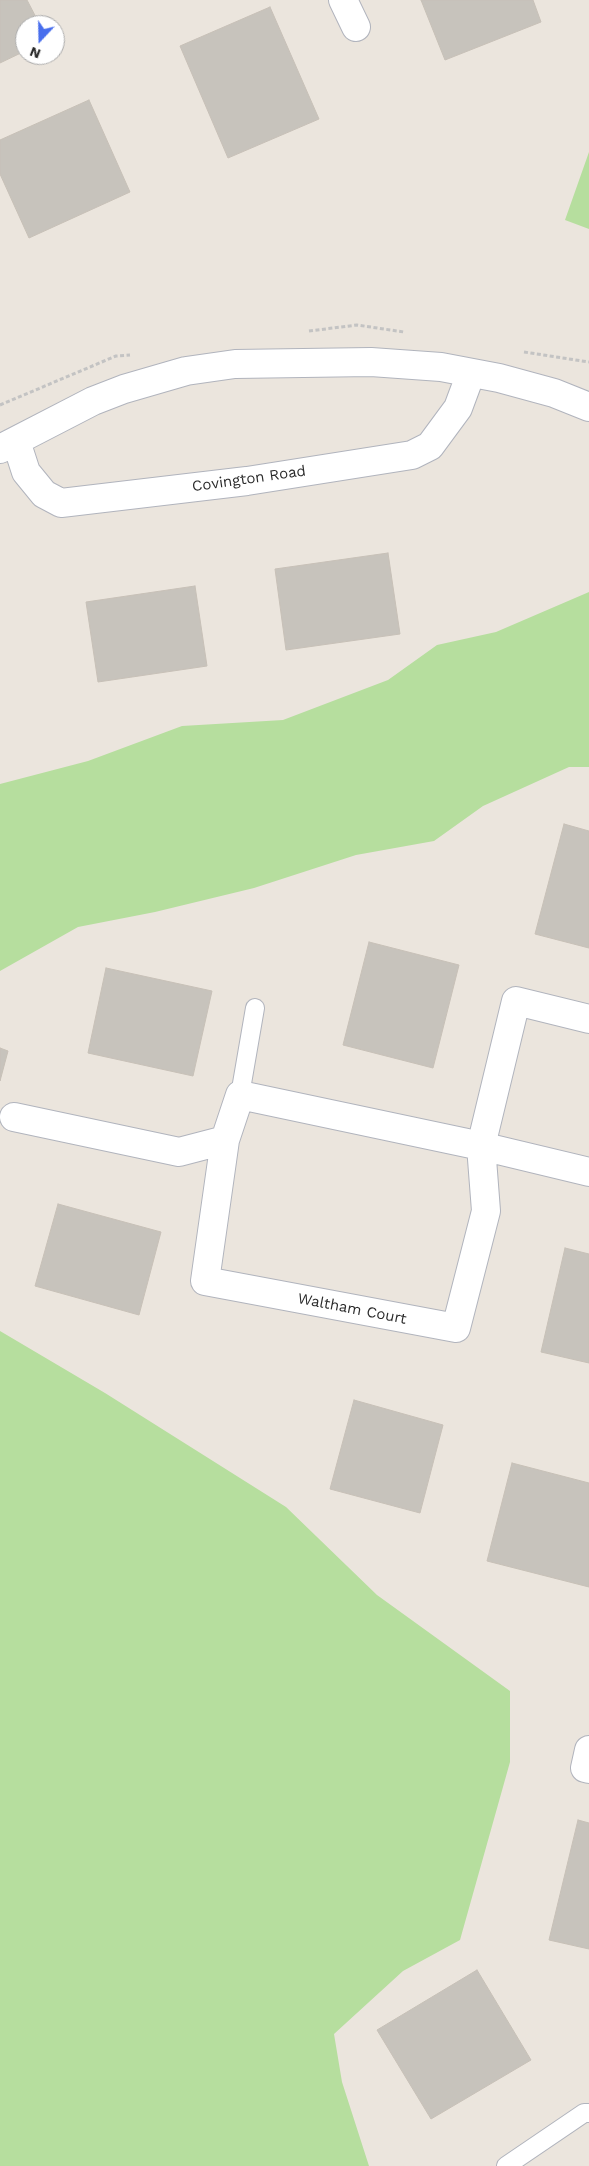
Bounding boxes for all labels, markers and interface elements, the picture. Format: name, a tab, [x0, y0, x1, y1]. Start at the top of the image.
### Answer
north arrow	[15, 15, 65, 65]
text: N	[27, 44, 43, 62]
street label: Covington Road	[191, 462, 307, 496]
street label: Waltham Court	[296, 1290, 408, 1328]

